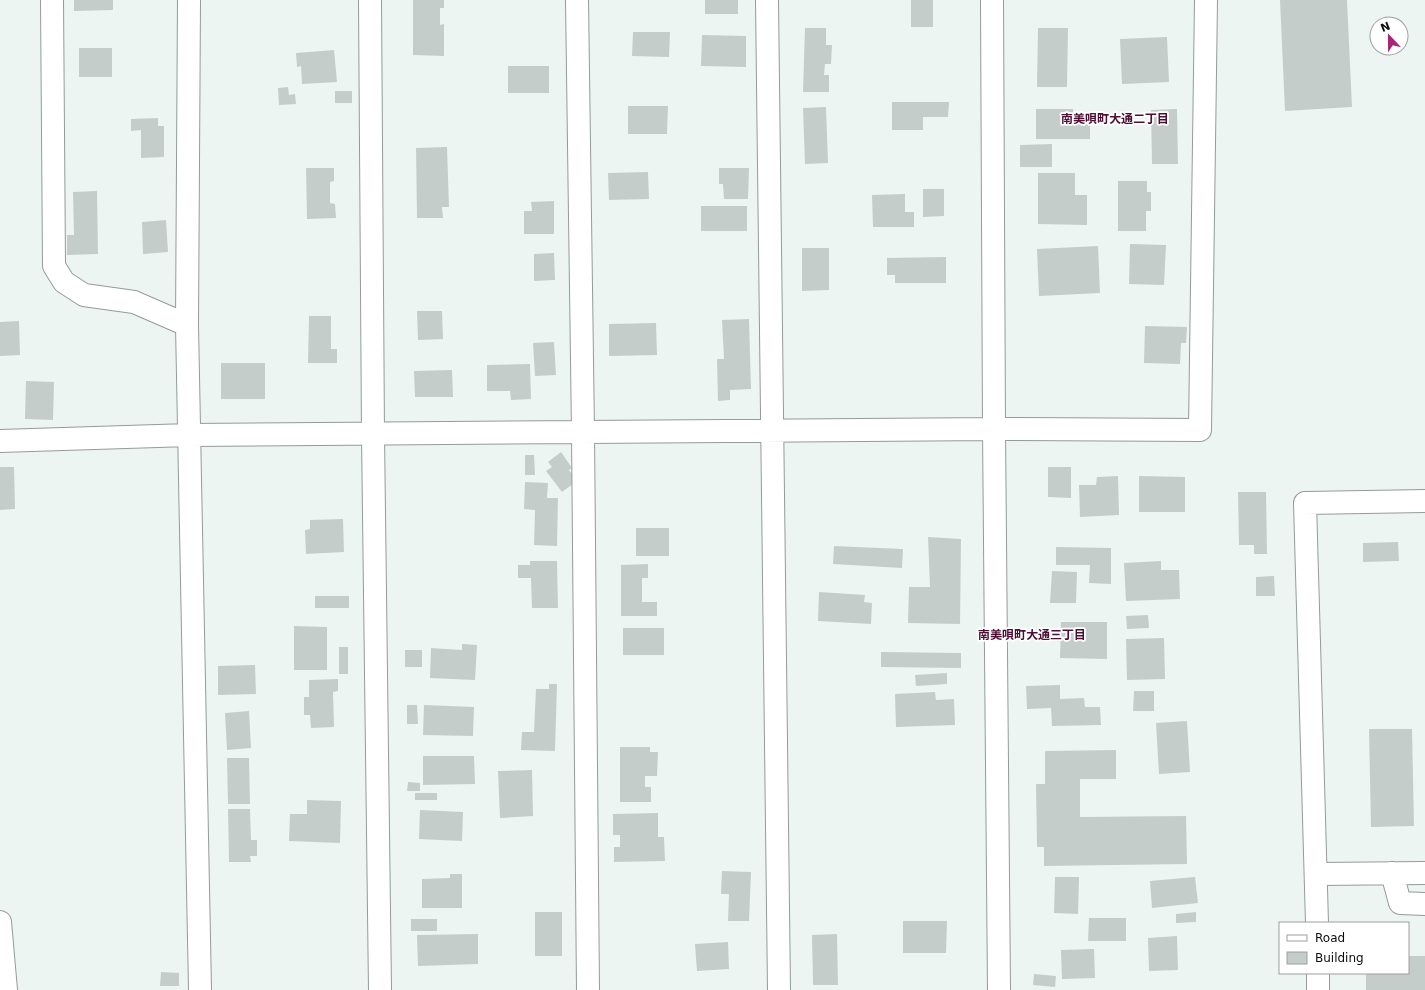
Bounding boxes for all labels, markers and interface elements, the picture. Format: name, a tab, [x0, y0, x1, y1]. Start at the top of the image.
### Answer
north arrow	[1369, 16, 1409, 56]
text: N	[1379, 19, 1392, 35]
district label: 南美唄町大通二丁目	[1061, 112, 1169, 126]
district label: 南美唄町大通三丁目	[978, 628, 1086, 642]
legend	[1279, 922, 1409, 974]
text: Road	[1315, 931, 1345, 945]
text: Building	[1315, 951, 1364, 965]

